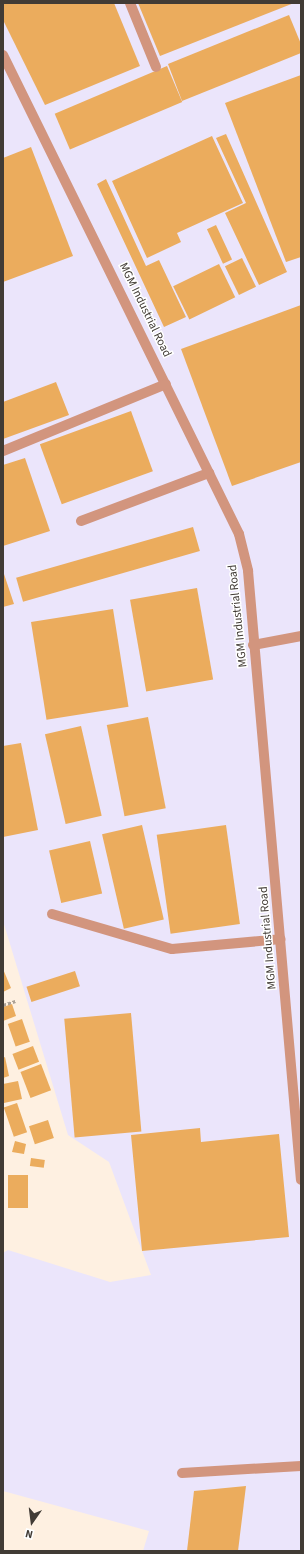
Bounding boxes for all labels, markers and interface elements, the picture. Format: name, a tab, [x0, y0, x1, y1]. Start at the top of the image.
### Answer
street label: MGM Industrial Road	[116, 260, 174, 360]
street label: MGM Industrial Road	[225, 564, 251, 668]
street label: MGM Industrial Road	[256, 886, 280, 990]
north arrow	[12, 1502, 52, 1542]
text: N	[24, 1526, 34, 1542]

